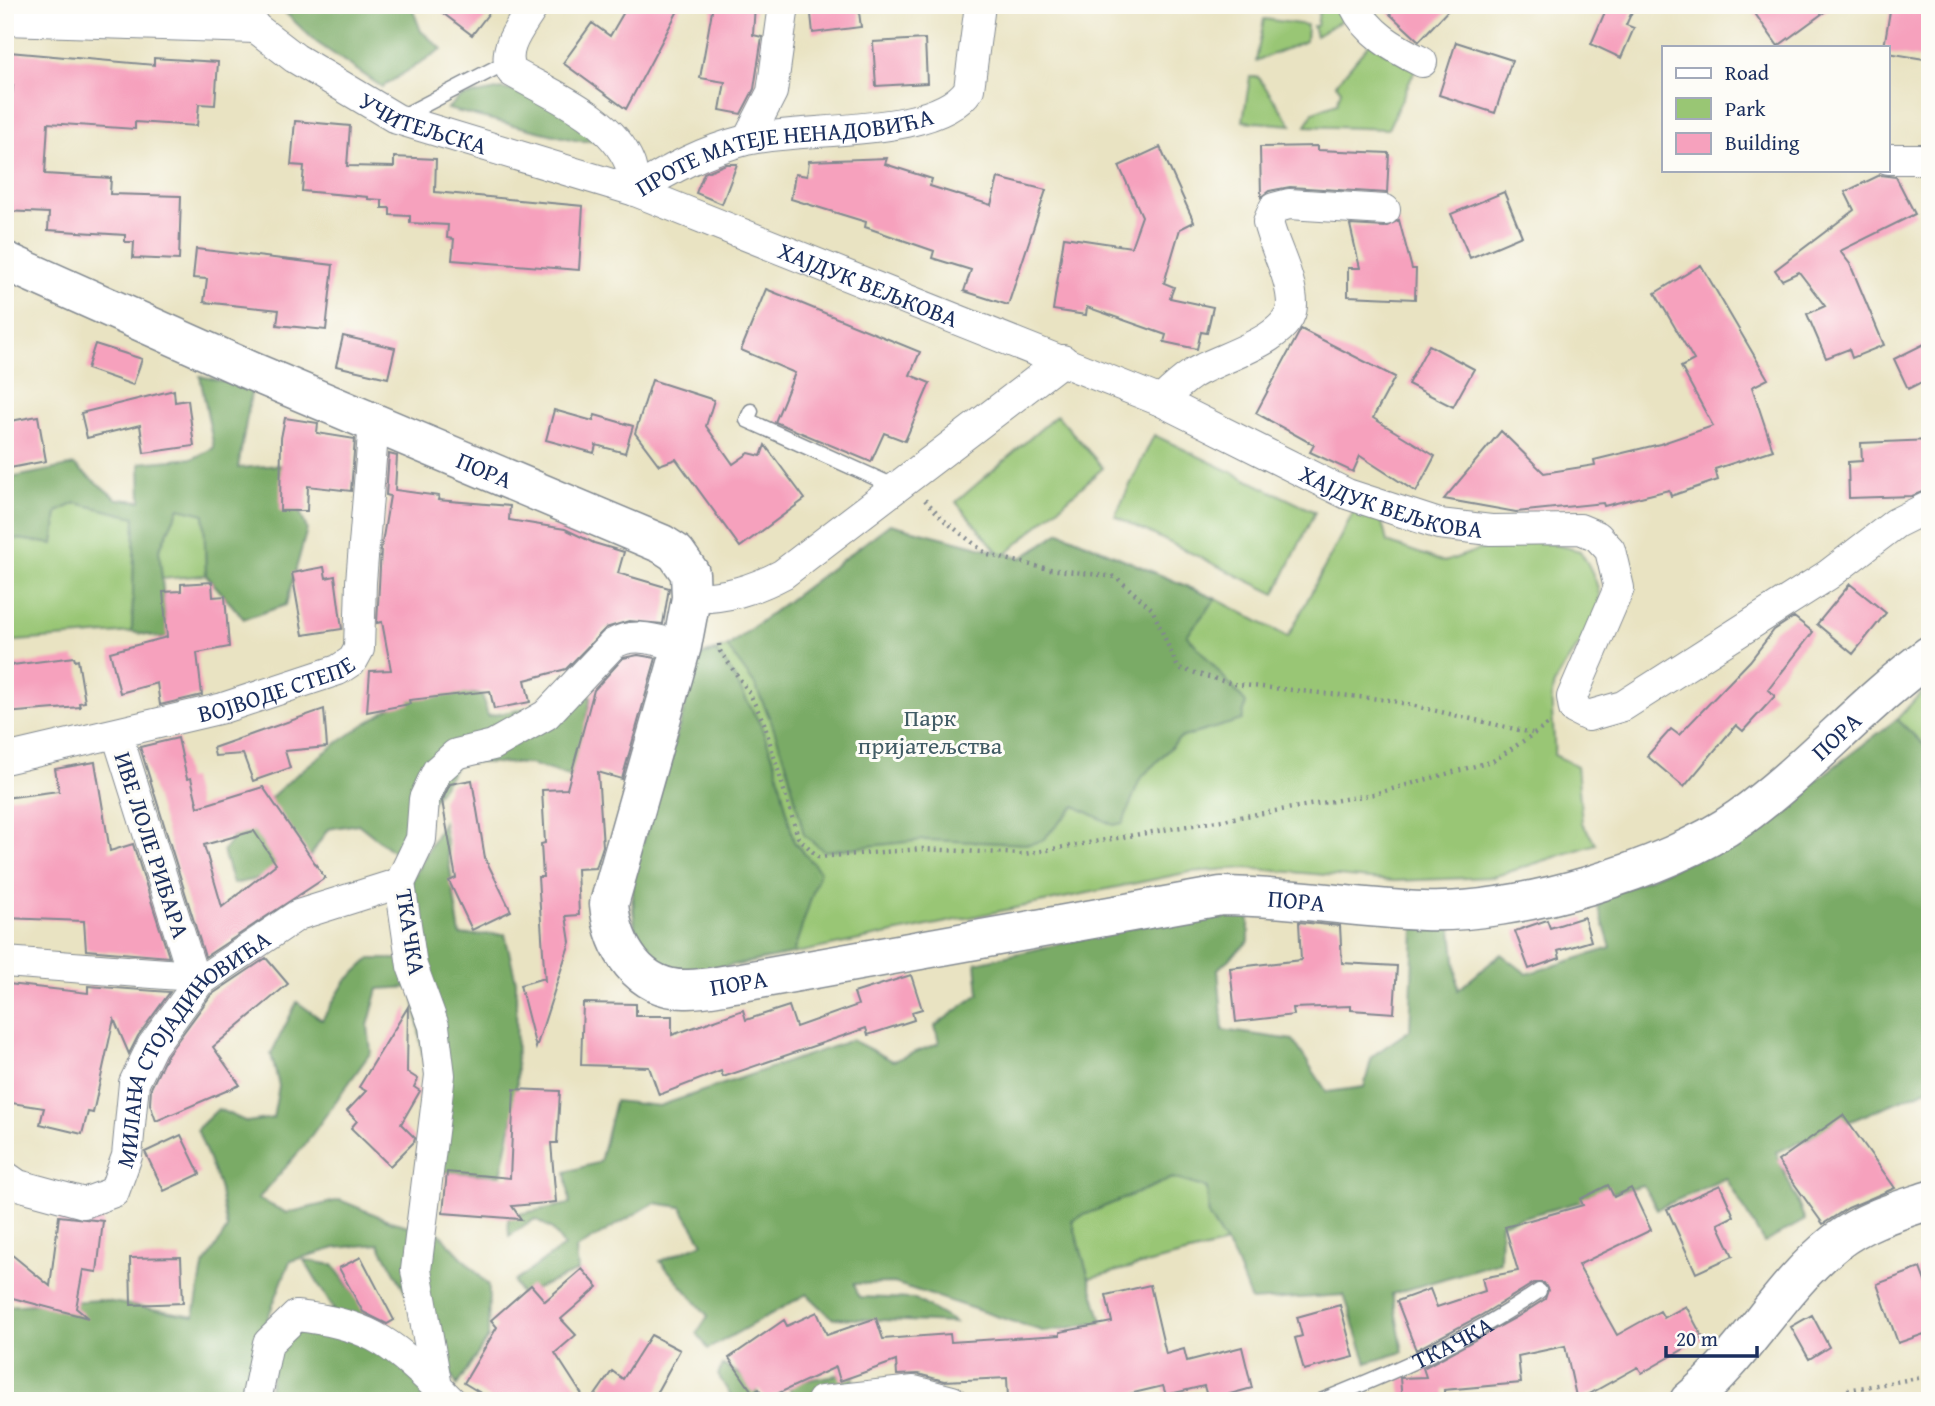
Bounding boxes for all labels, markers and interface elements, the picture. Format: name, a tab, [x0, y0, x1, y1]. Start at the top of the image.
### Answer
legend	[1662, 46, 1890, 172]
text: Road	[1725, 57, 1770, 88]
street label: УЧИТЕЉСКА	[353, 83, 492, 163]
text: Park	[1725, 93, 1766, 124]
street label: ПРОТЕ МАТЕЈЕ НЕНАДОВИЋА	[628, 98, 938, 204]
text: Building	[1725, 127, 1800, 158]
street label: ХАЈДУК ВЕЉКОВА	[773, 232, 964, 336]
street label: ПОРА	[451, 442, 518, 497]
street label: ХАЈДУК ВЕЉКОВА	[1294, 456, 1485, 546]
street label: ВОЈВОДЕ СТЕПЕ	[194, 646, 361, 731]
park label: Парк пријатељства	[858, 700, 1003, 763]
street label: ПОРА	[1803, 703, 1869, 768]
street label: ИВЕ ЛОЛЕ РИБАРА	[105, 747, 199, 943]
street label: ПОРА	[1267, 880, 1327, 920]
street label: ТКАЧКА	[387, 886, 435, 978]
street label: МИЛАНА СТОЈАДИНОВИЋА	[107, 921, 278, 1173]
street label: ПОРА	[707, 960, 770, 1004]
street label: ТКАЧКА	[1406, 1306, 1500, 1377]
scale bar	[1666, 1315, 1756, 1359]
text: 20 m	[1676, 1323, 1718, 1354]

